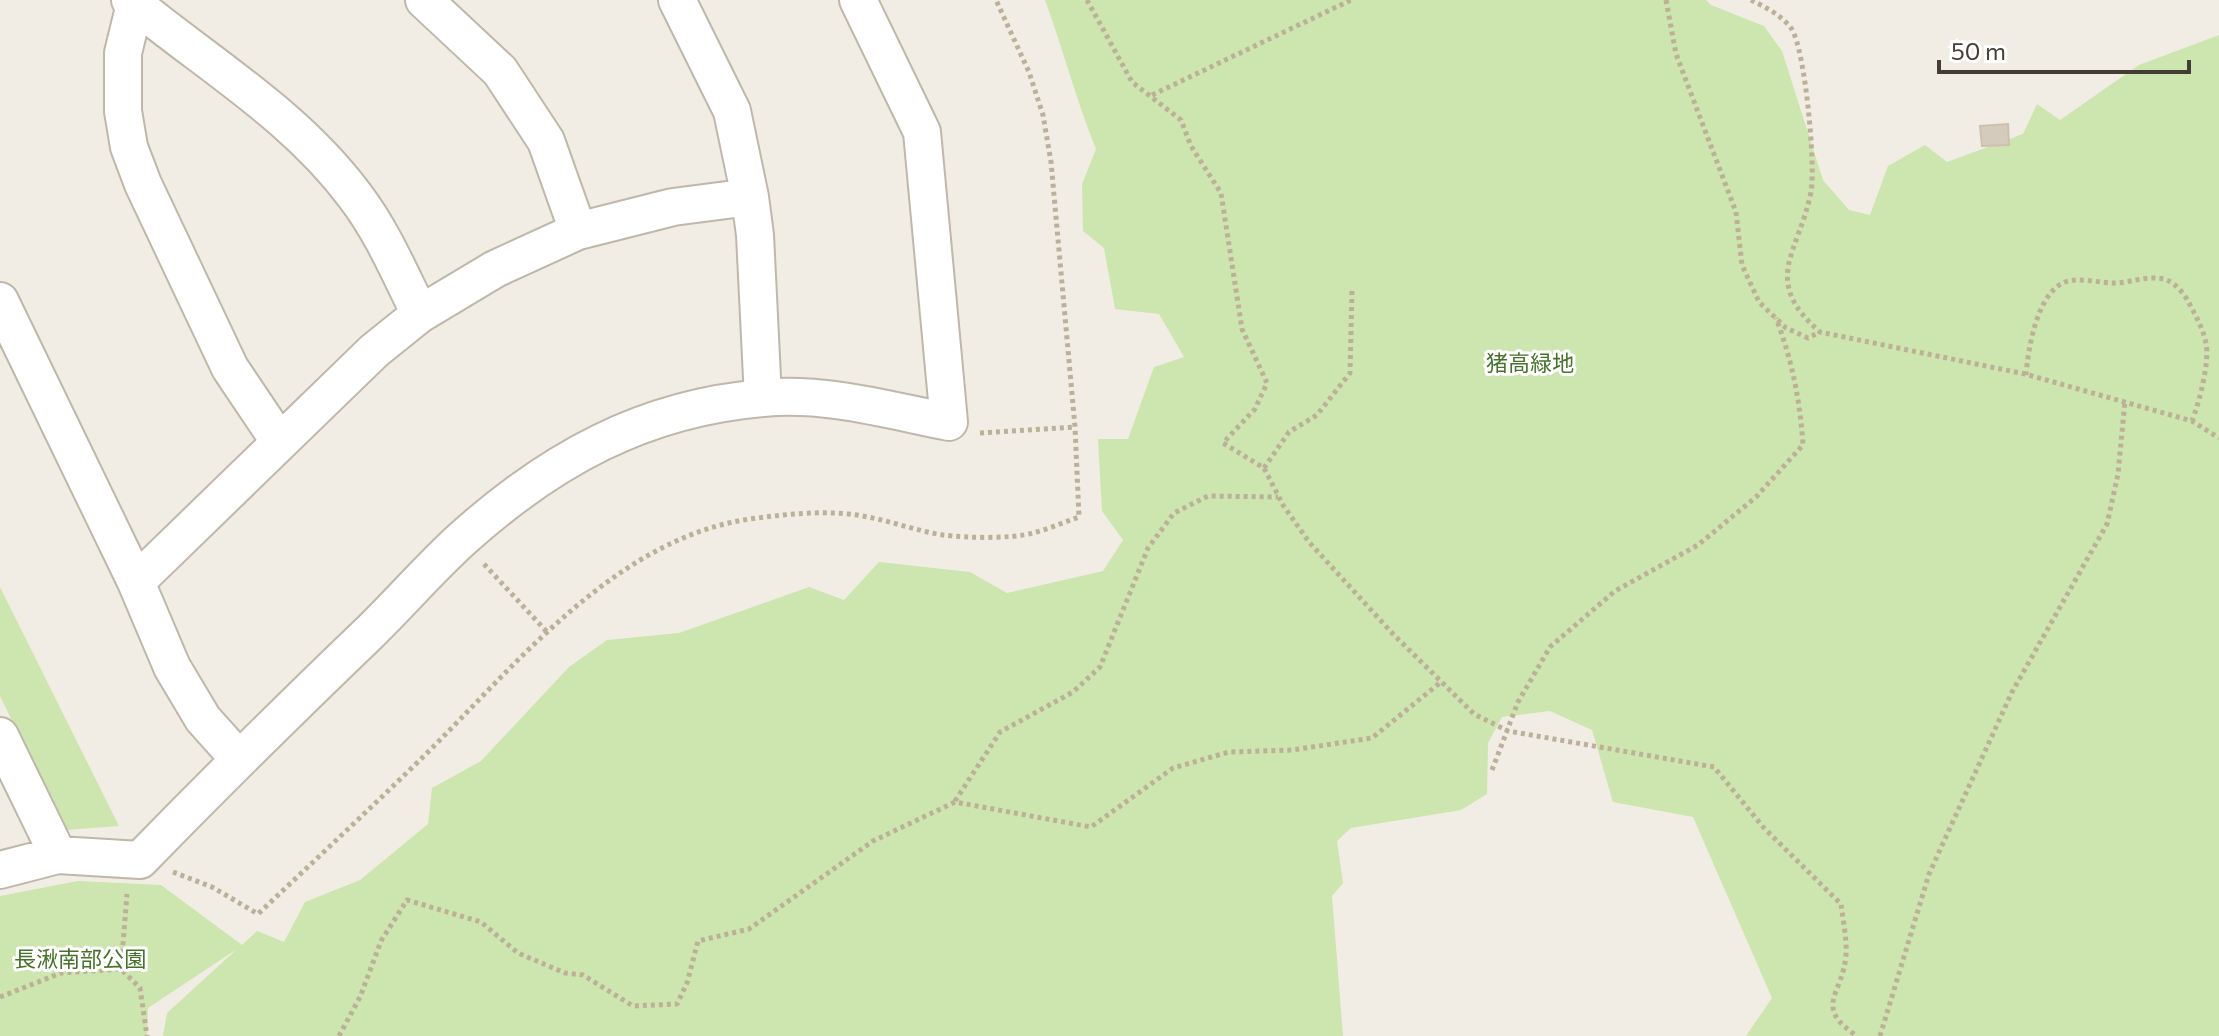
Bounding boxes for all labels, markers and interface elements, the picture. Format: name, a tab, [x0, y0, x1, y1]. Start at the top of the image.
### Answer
scale bar	[1939, 24, 2189, 74]
text: 50 m	[1951, 36, 2006, 65]
park label: 猪高緑地	[1486, 349, 1574, 376]
park label: 長湫南部公園	[14, 945, 146, 972]

